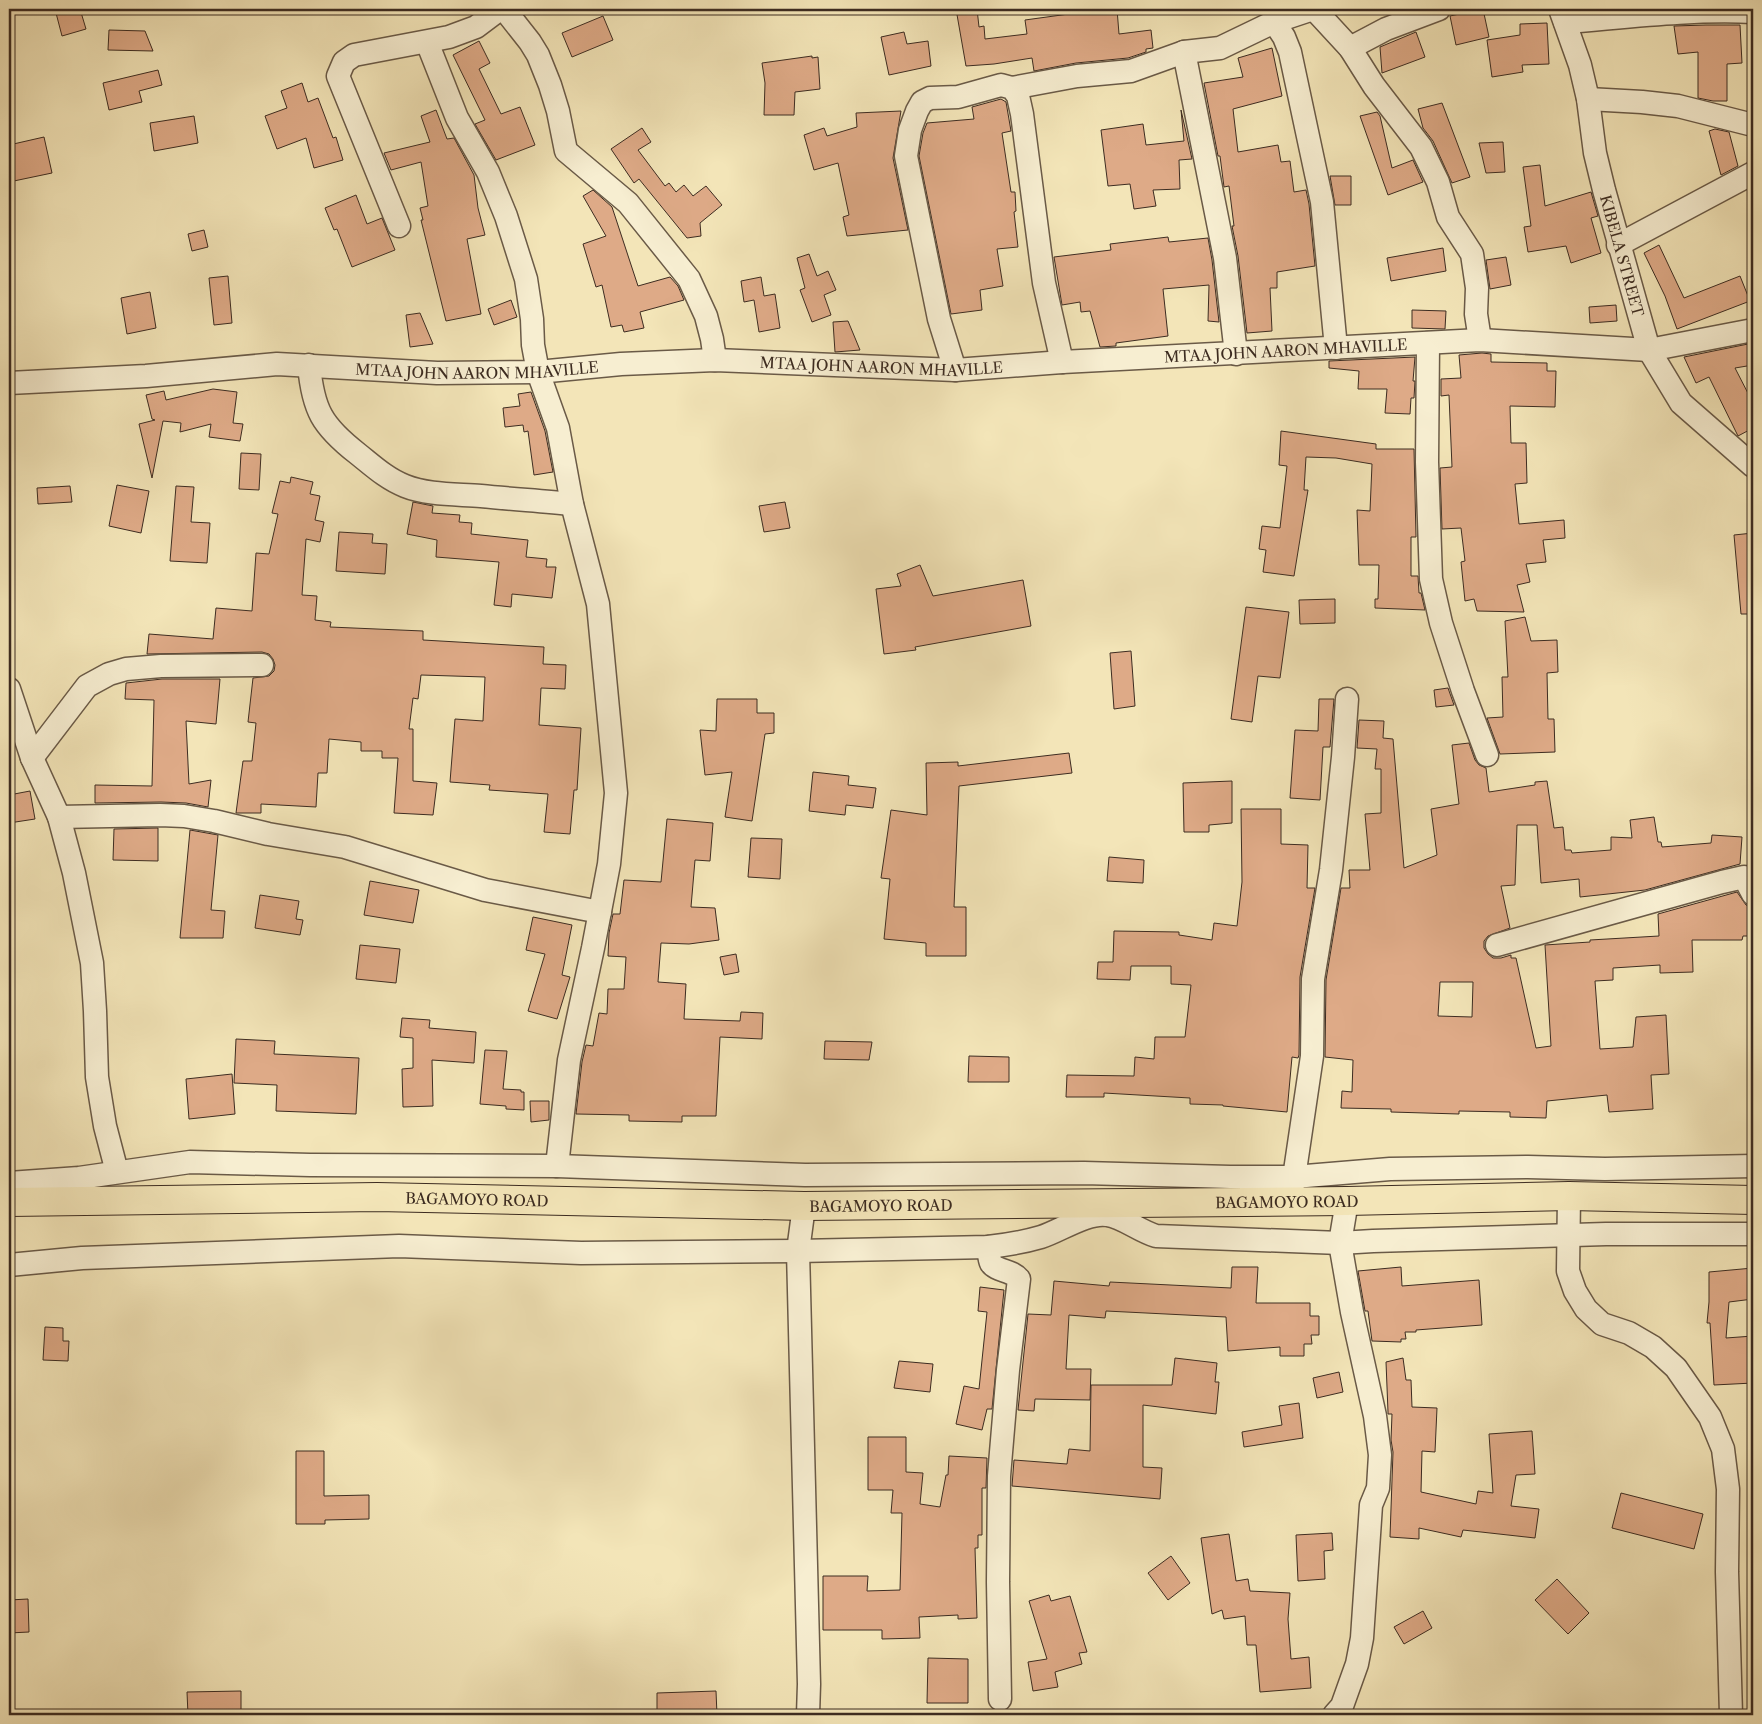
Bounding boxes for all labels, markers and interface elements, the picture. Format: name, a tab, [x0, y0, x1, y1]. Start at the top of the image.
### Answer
street label: KIBELA STREET	[1596, 192, 1649, 319]
street label: MTAA JOHN AARON MHAVILLE	[1164, 334, 1408, 366]
street label: MTAA JOHN AARON MHAVILLE	[759, 352, 1004, 380]
street label: MTAA JOHN AARON MHAVILLE	[355, 357, 599, 383]
street label: BAGAMOYO ROAD	[405, 1188, 549, 1210]
street label: BAGAMOYO ROAD	[1215, 1191, 1359, 1212]
street label: BAGAMOYO ROAD	[809, 1195, 953, 1215]

